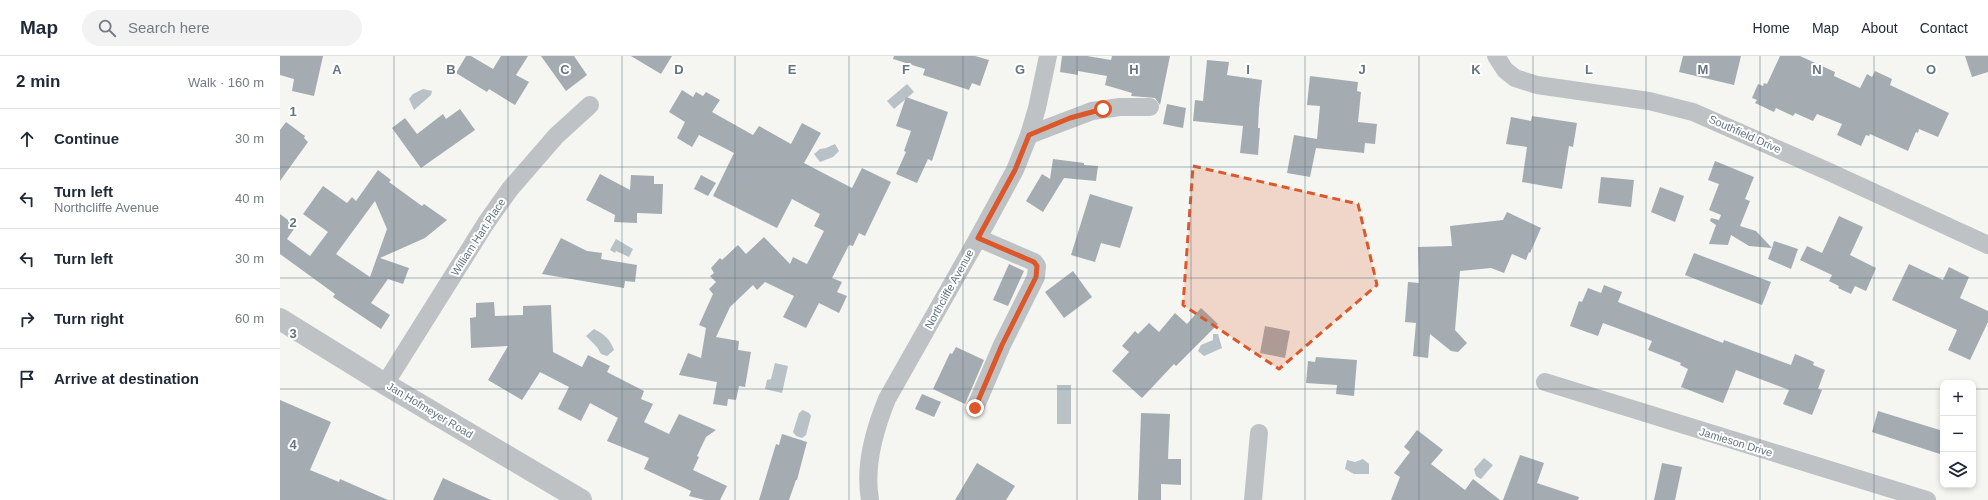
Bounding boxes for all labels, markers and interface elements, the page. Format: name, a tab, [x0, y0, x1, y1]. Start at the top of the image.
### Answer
search box	[82, 10, 362, 46]
text: Map	[20, 17, 58, 38]
icon: search	[96, 17, 118, 39]
text: Search here	[128, 19, 210, 36]
text: Home	[1753, 20, 1790, 36]
text: Map	[1812, 20, 1839, 36]
text: About	[1861, 20, 1898, 36]
text: Contact	[1920, 20, 1968, 36]
text: A	[332, 62, 342, 77]
text: B	[446, 62, 456, 77]
text: C	[560, 62, 570, 77]
text: D	[674, 62, 684, 77]
text: E	[788, 62, 797, 77]
text: F	[902, 62, 910, 77]
text: G	[1015, 62, 1025, 77]
text: H	[1129, 62, 1139, 77]
text: I	[1246, 62, 1250, 77]
text: J	[1358, 62, 1366, 77]
text: K	[1471, 62, 1481, 77]
text: L	[1585, 62, 1593, 77]
text: M	[1698, 62, 1708, 77]
text: N	[1812, 62, 1822, 77]
text: O	[1926, 62, 1936, 77]
text: 2 min	[16, 72, 60, 91]
text: Walk · 160 m	[188, 75, 264, 90]
route start	[1094, 100, 1112, 118]
text: 1	[289, 104, 297, 119]
street label: Southfield Drive	[1707, 113, 1783, 155]
icon: ahead	[16, 128, 38, 150]
text: Continue	[54, 130, 119, 147]
text: 30 m	[235, 131, 264, 146]
text: Turn left	[54, 183, 113, 200]
icon: left	[16, 188, 38, 210]
text: 40 m	[235, 191, 264, 206]
street label: William Hart Place	[448, 196, 508, 278]
text: Northcliffe Avenue	[54, 200, 159, 215]
text: 2	[289, 215, 297, 230]
street label: Northcliffe Avenue	[922, 247, 976, 331]
icon: left	[16, 248, 38, 270]
text: Turn left	[54, 250, 113, 267]
text: 30 m	[235, 251, 264, 266]
icon: right	[16, 308, 38, 330]
text: Turn right	[54, 310, 124, 327]
text: 60 m	[235, 311, 264, 326]
text: 3	[289, 326, 297, 341]
icon: arrive	[16, 368, 38, 390]
text: Arrive at destination	[54, 370, 199, 387]
street label: Jan Hofmeyer Road	[385, 380, 475, 440]
map controls	[1940, 380, 1976, 488]
button: +	[1940, 380, 1976, 416]
route end	[966, 399, 984, 417]
button: −	[1940, 416, 1976, 452]
street label: Jamieson Drive	[1698, 425, 1774, 459]
text: 4	[289, 437, 297, 452]
button: layers	[1940, 452, 1976, 488]

